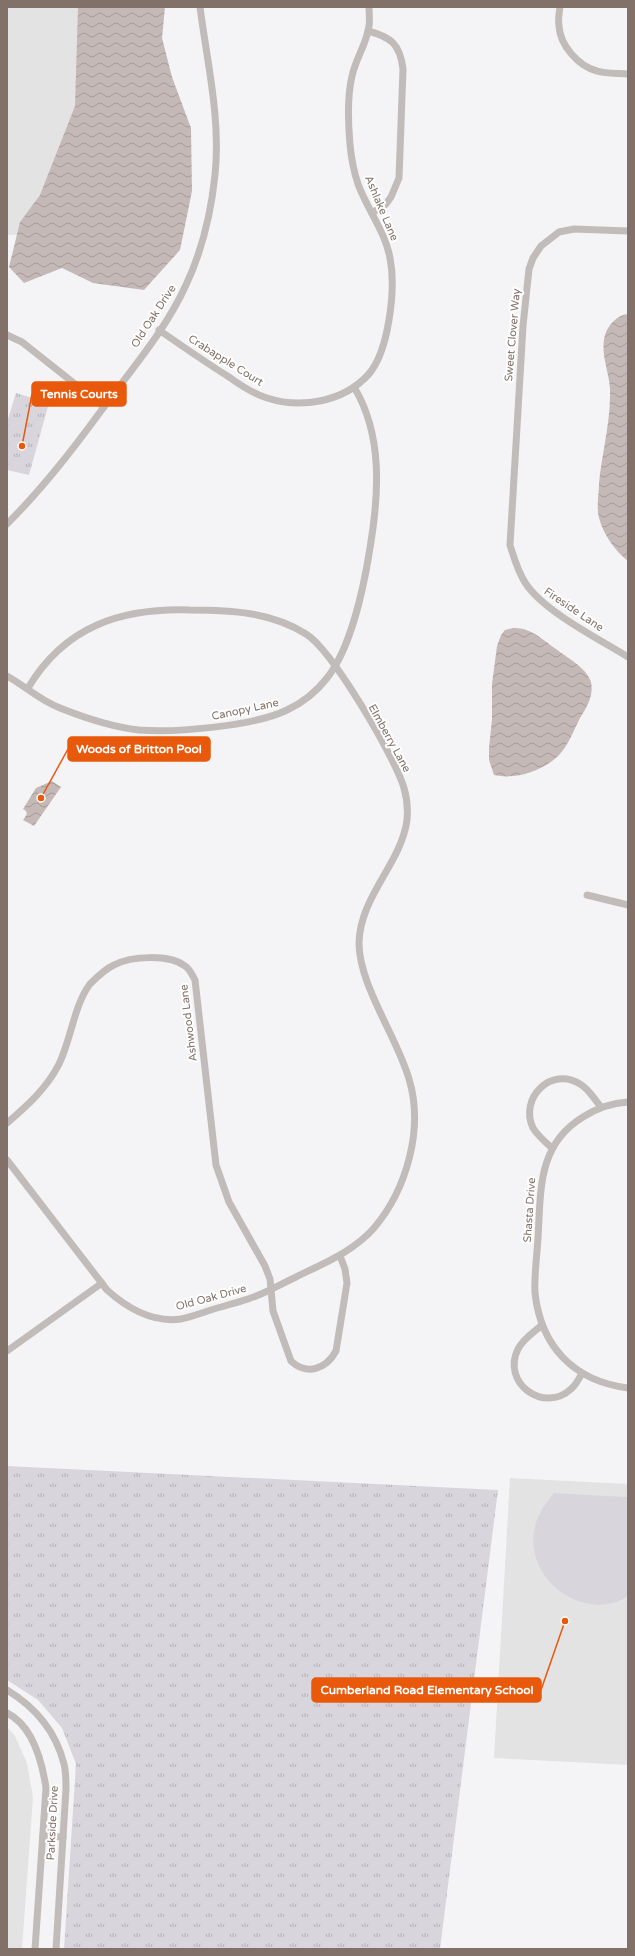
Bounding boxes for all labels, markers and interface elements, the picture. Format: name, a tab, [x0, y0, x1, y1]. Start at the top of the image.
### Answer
street label: Ashlake Lane	[362, 174, 401, 243]
street label: Old Oak Drive	[128, 282, 179, 350]
street label: Sweet Clover Way	[502, 288, 523, 382]
street label: Crabapple Court	[186, 332, 266, 389]
callout: Tennis Courts	[32, 382, 126, 406]
text: Tennis Courts	[39, 387, 118, 401]
street label: Fireside Lane	[541, 585, 606, 634]
street label: Canopy Lane	[210, 696, 280, 723]
street label: Elmberry Lane	[366, 702, 414, 774]
callout: Woods of Britton Pool	[68, 737, 210, 761]
text: Woods of Britton Pool	[76, 742, 202, 756]
street label: Ashwood Lane	[177, 984, 200, 1062]
street label: Shasta Drive	[521, 1177, 538, 1243]
street label: Old Oak Drive	[175, 1282, 248, 1313]
callout: Cumberland Road Elementary School	[312, 1678, 541, 1702]
text: Cumberland Road Elementary School	[320, 1683, 534, 1698]
street label: Parkside Drive	[44, 1785, 61, 1861]

